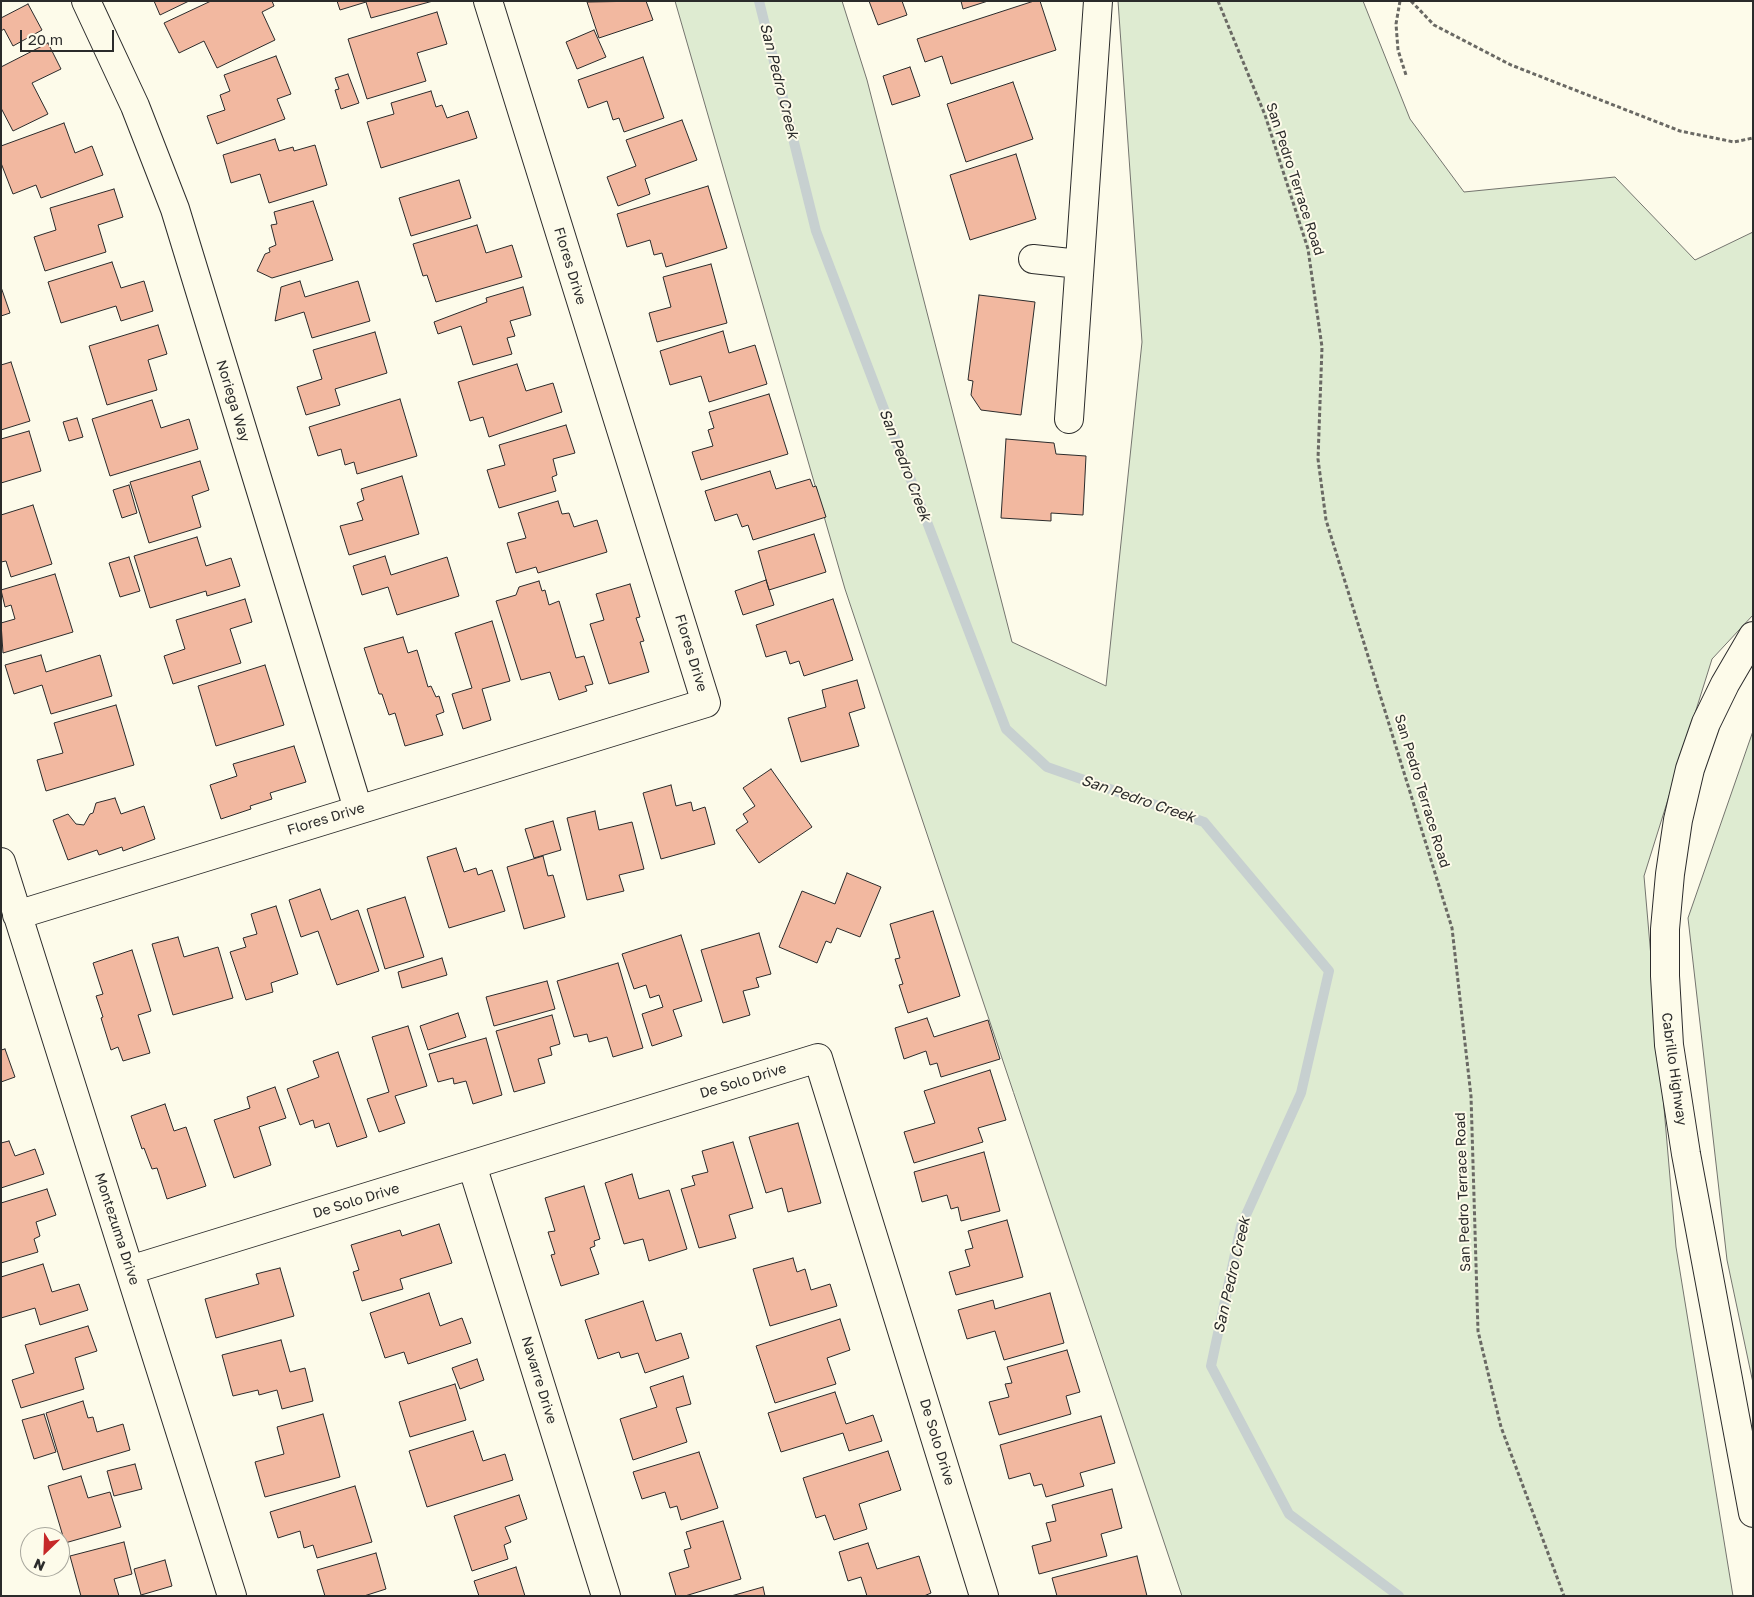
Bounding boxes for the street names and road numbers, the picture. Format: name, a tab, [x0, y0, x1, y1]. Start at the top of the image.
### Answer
street label: San Pedro Terrace Road	[1262, 100, 1328, 258]
street label: Flores Drive	[550, 225, 590, 307]
street label: Noriega Way	[213, 358, 253, 444]
street label: Flores Drive	[671, 612, 711, 694]
street label: San Pedro Terrace Road	[1391, 712, 1453, 870]
street label: Flores Drive	[285, 799, 367, 839]
street label: Cabrillo Highway	[1658, 1011, 1690, 1127]
street label: De Solo Drive	[698, 1060, 788, 1102]
street label: San Pedro Terrace Road	[1452, 1112, 1474, 1272]
street label: Montezuma Drive	[91, 1171, 143, 1287]
street label: De Solo Drive	[311, 1180, 401, 1222]
street label: Navarre Drive	[518, 1334, 560, 1426]
street label: De Solo Drive	[916, 1397, 958, 1487]

